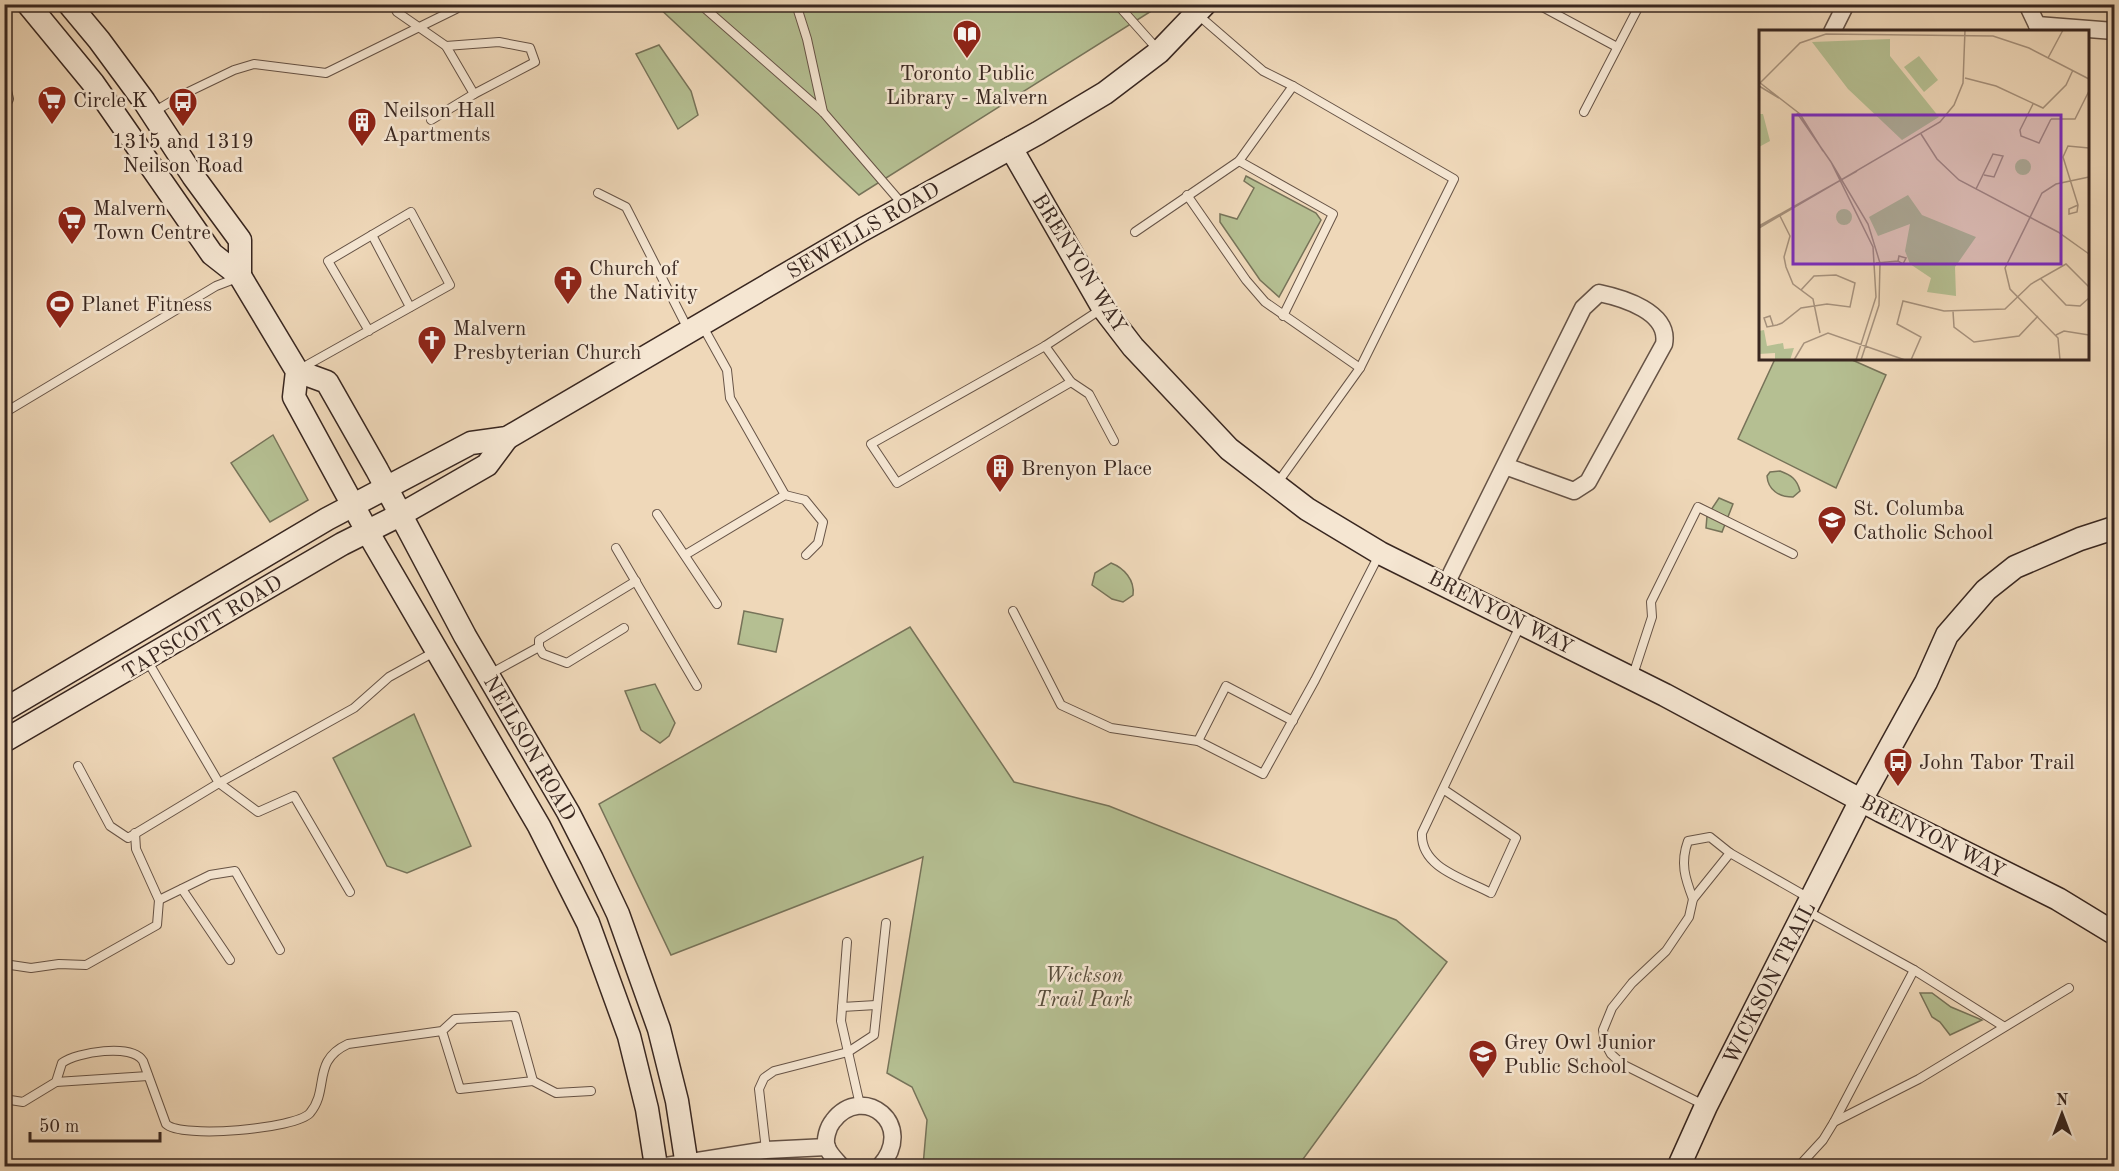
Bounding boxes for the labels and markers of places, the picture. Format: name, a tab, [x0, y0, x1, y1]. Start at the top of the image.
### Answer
library icon: Toronto Public Library - Malvern	[951, 18, 983, 60]
place label: Toronto Public Library - Malvern	[886, 64, 1048, 109]
supermarket icon: Circle K	[36, 84, 68, 126]
bus stop icon: 1315 and 1319 Neilson Road	[167, 86, 199, 128]
place label: Circle K	[73, 91, 148, 112]
place label: Neilson Hall Apartments	[383, 101, 496, 146]
building icon: Neilson Hall Apartments	[346, 106, 378, 148]
place label: 1315 and 1319 Neilson Road	[112, 132, 254, 177]
place label: Malvern Town Centre	[93, 199, 211, 244]
supermarket icon: Malvern Town Centre	[56, 204, 88, 246]
place label: Church of the Nativity	[589, 259, 698, 304]
church icon: Church of the Nativity	[552, 264, 584, 306]
sports icon: Planet Fitness	[44, 288, 76, 330]
place label: Planet Fitness	[81, 295, 212, 316]
place label: Malvern Presbyterian Church	[453, 319, 641, 364]
church icon: Malvern Presbyterian Church	[416, 324, 448, 366]
building icon: Brenyon Place	[984, 452, 1016, 494]
place label: Brenyon Place	[1021, 459, 1152, 480]
place label: St. Columba Catholic School	[1853, 499, 1993, 544]
school or university icon: St. Columba Catholic School	[1816, 504, 1848, 546]
bus stop icon: John Tabor Trail	[1882, 746, 1914, 788]
place label: John Tabor Trail	[1919, 753, 2075, 774]
place label: Grey Owl Junior Public School	[1504, 1033, 1656, 1078]
school or university icon: Grey Owl Junior Public School	[1467, 1038, 1499, 1080]

